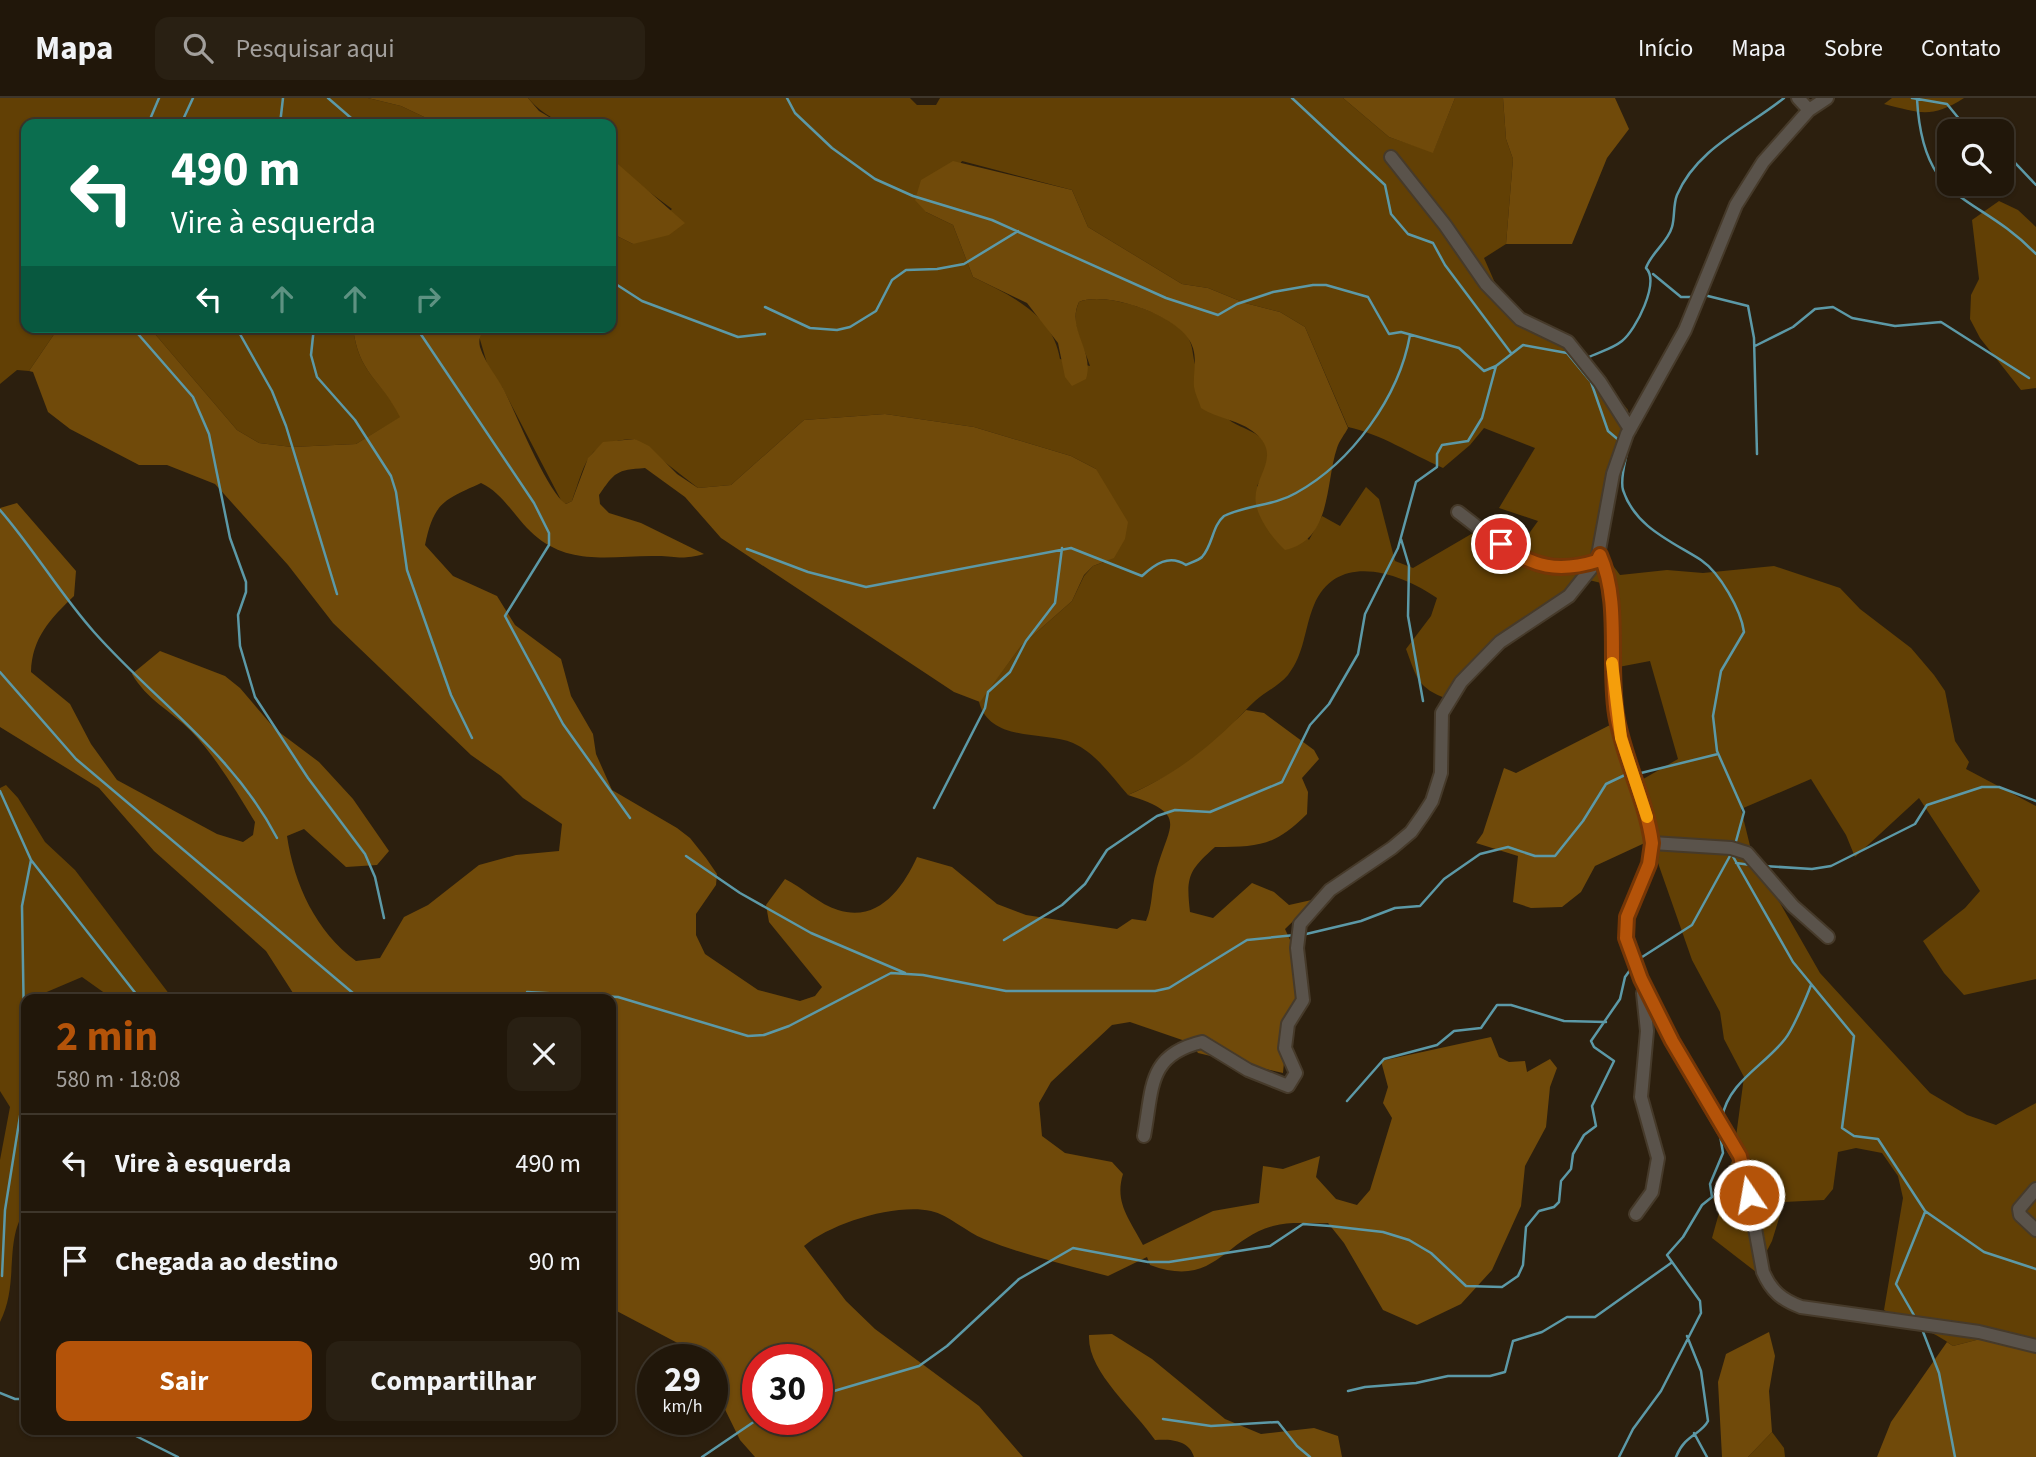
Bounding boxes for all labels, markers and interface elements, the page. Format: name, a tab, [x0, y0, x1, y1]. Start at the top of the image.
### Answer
search box	[155, 17, 645, 80]
text: Mapa	[35, 25, 113, 72]
icon: search	[179, 29, 217, 67]
text: Pesquisar aqui	[235, 30, 395, 67]
text: Início	[1638, 31, 1693, 66]
text: Mapa	[1731, 31, 1786, 66]
text: Sobre	[1824, 31, 1883, 66]
text: Contato	[1921, 31, 2001, 66]
map controls	[1937, 119, 2014, 196]
button: search	[1937, 119, 2014, 196]
text: 490 m	[171, 135, 300, 205]
icon: left	[56, 147, 147, 238]
text: Vire à esquerda	[171, 200, 376, 246]
icon: left	[190, 280, 228, 318]
icon: ahead	[263, 280, 301, 318]
icon: ahead	[336, 280, 374, 318]
icon: right	[409, 280, 447, 318]
pin	[1471, 514, 1531, 574]
icon: arrive	[1482, 525, 1520, 563]
text: 2 min	[56, 1007, 158, 1067]
button: close	[507, 1017, 581, 1091]
text: 580 m · 18:08	[56, 1063, 180, 1096]
icon: left	[56, 1144, 94, 1182]
text: Vire à esquerda	[115, 1145, 291, 1182]
text: 490 m	[515, 1145, 581, 1182]
position arrow	[1712, 1158, 1786, 1232]
icon: arrive	[56, 1242, 94, 1280]
text: Chegada ao destino	[115, 1243, 338, 1280]
text: 90 m	[528, 1243, 581, 1280]
button: Sair	[56, 1341, 312, 1421]
button: Compartilhar	[326, 1341, 581, 1421]
speed limit sign: 30	[742, 1344, 833, 1435]
text: 29	[664, 1355, 701, 1405]
text: km/h	[663, 1394, 702, 1419]

